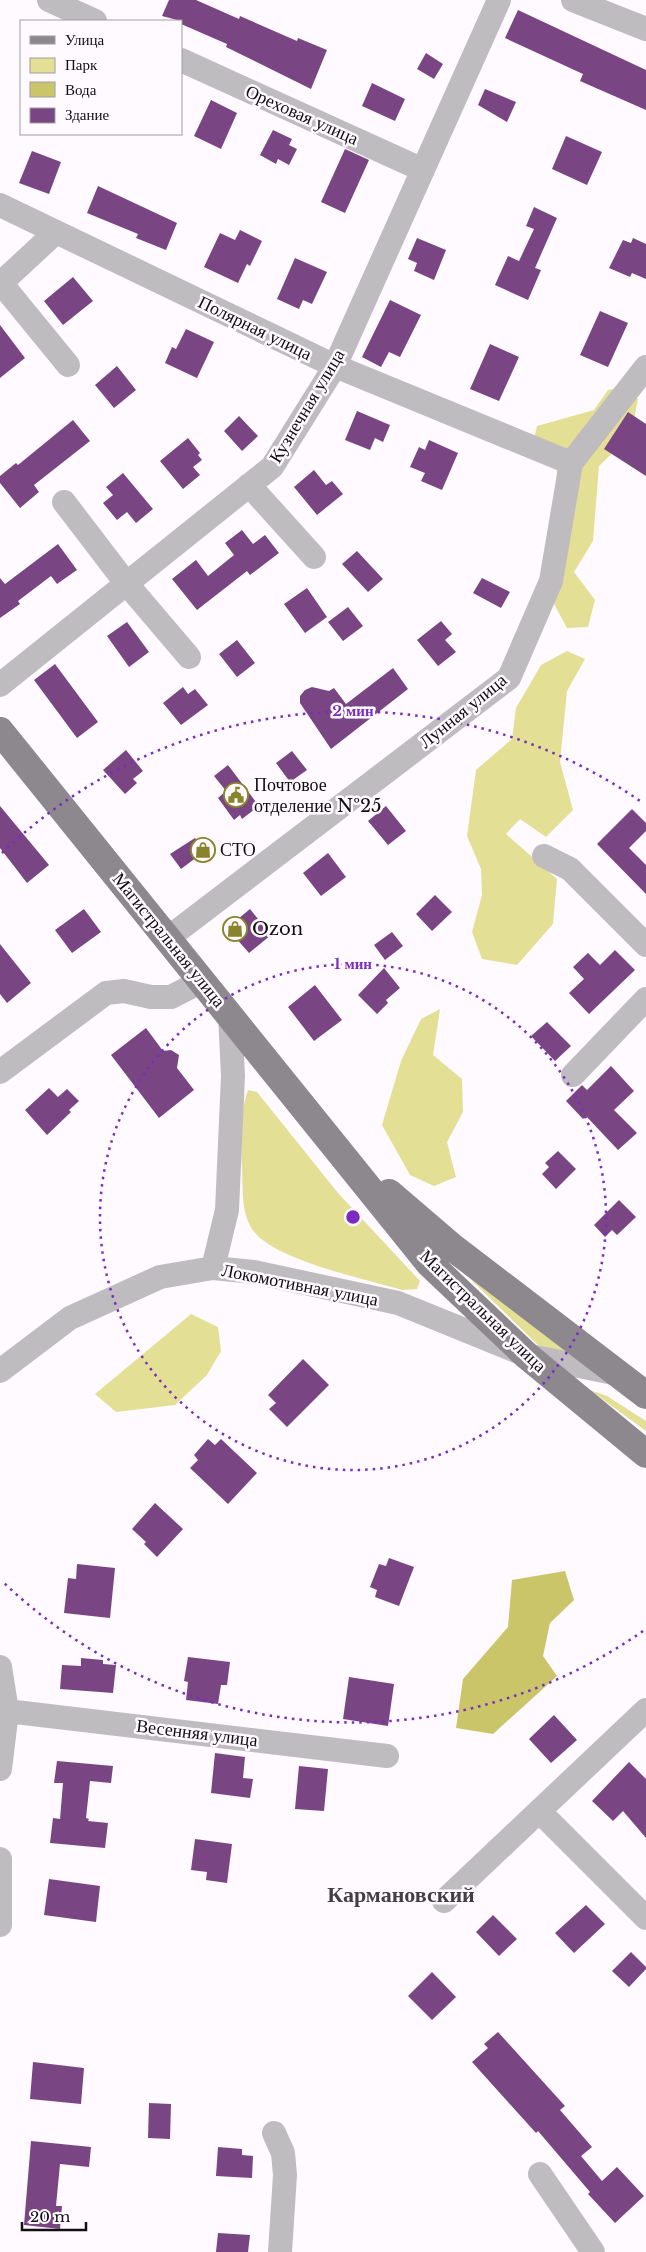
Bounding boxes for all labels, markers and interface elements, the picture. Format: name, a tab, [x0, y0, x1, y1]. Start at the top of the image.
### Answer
legend	[20, 20, 182, 135]
text: Улица	[65, 30, 104, 49]
text: Парк	[65, 55, 98, 74]
text: Вода	[65, 80, 97, 99]
street label: Ореховая улица	[242, 80, 362, 150]
text: Здание	[65, 105, 109, 124]
street label: Полярная улица	[195, 291, 315, 365]
street label: Кузнечная улица	[264, 345, 350, 467]
street label: Лунная улица	[415, 669, 511, 753]
text: 2 мин	[332, 701, 374, 720]
place label: Почтовое отделение №25	[254, 774, 381, 817]
public building icon: Почтовое отделение №25	[223, 782, 249, 808]
shop icon: СТО	[190, 837, 216, 863]
place label: СТО	[220, 839, 256, 861]
street label: Магистральная улица	[108, 868, 230, 1012]
shop icon: Ozon	[222, 916, 248, 942]
place label: Ozon	[252, 918, 303, 940]
text: 1 мин	[334, 954, 372, 973]
centre of rings	[344, 1208, 362, 1226]
street label: Магистральная улица	[415, 1245, 551, 1377]
street label: Локомотивная улица	[220, 1259, 380, 1311]
street label: Весенняя улица	[135, 1715, 259, 1751]
district label: Кармановский	[327, 1881, 475, 1908]
scale bar	[22, 2200, 86, 2232]
text: 20 m	[30, 2207, 70, 2226]

